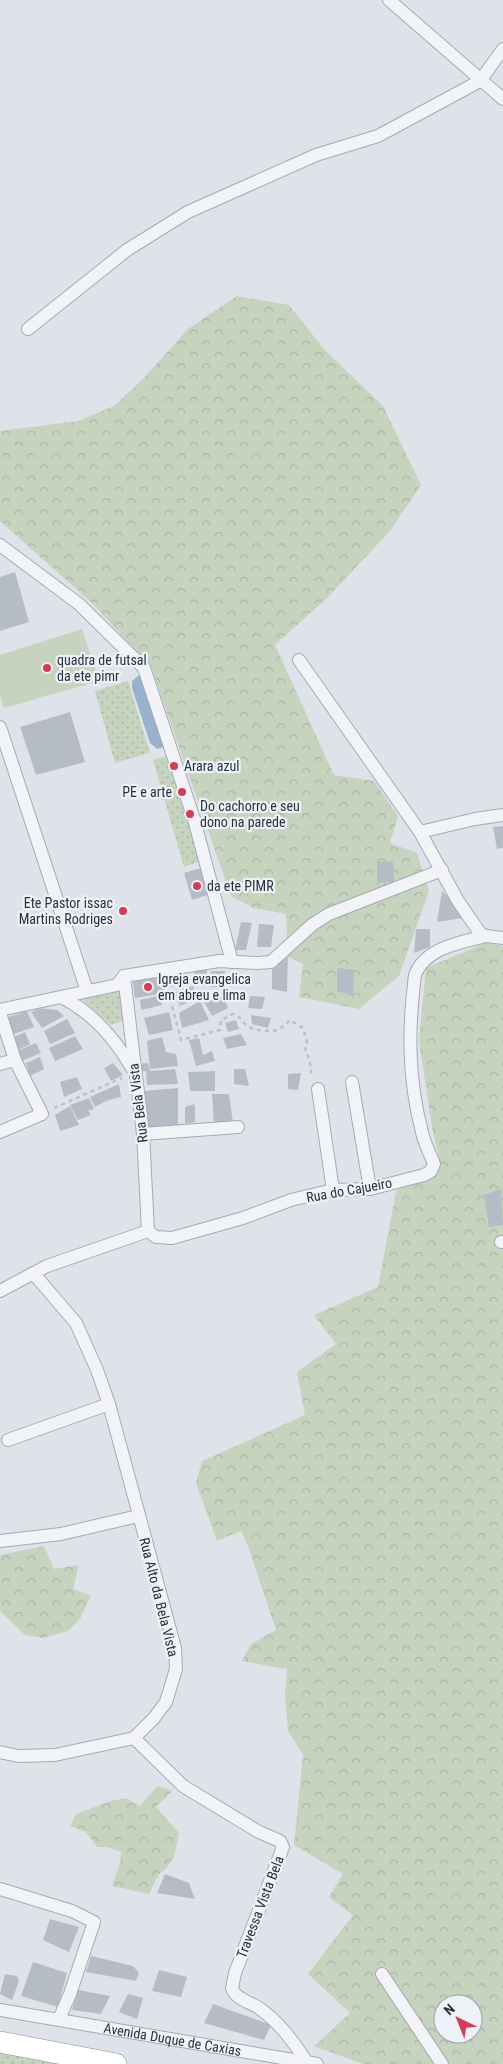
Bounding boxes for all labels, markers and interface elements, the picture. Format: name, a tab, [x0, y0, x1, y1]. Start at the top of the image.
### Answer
place label: quadra de futsal da ete pimr	[57, 652, 147, 684]
marker: quadra de futsal da ete pimr	[41, 662, 53, 674]
place label: Arara azul	[184, 758, 240, 774]
marker: Arara azul	[168, 760, 180, 772]
place label: PE e arte	[122, 784, 172, 800]
marker: PE e arte	[176, 786, 188, 798]
place label: Do cachorro e seu dono na parede	[200, 798, 300, 830]
marker: Do cachorro e seu dono na parede	[184, 808, 196, 820]
place label: da ete PIMR	[207, 878, 274, 894]
marker: da ete PIMR	[191, 880, 203, 892]
place label: Ete Pastor issac Martins Rodriges	[19, 895, 113, 927]
marker: Ete Pastor issac Martins Rodriges	[117, 905, 129, 917]
place label: Igreja evangelica em abreu e lima	[158, 971, 251, 1003]
marker: Igreja evangelica em abreu e lima	[142, 981, 154, 993]
street label: Rua Bela Vista	[125, 1062, 151, 1144]
street label: Rua do Cajueiro	[305, 1175, 393, 1205]
street label: Rua Alto da Bela Vista	[136, 1536, 182, 1658]
street label: Travessa Vista Bela	[233, 1854, 287, 1960]
north arrow	[433, 1994, 483, 2044]
text: N	[441, 2001, 458, 2018]
street label: Avenida Duque de Caxias	[102, 2020, 243, 2059]

